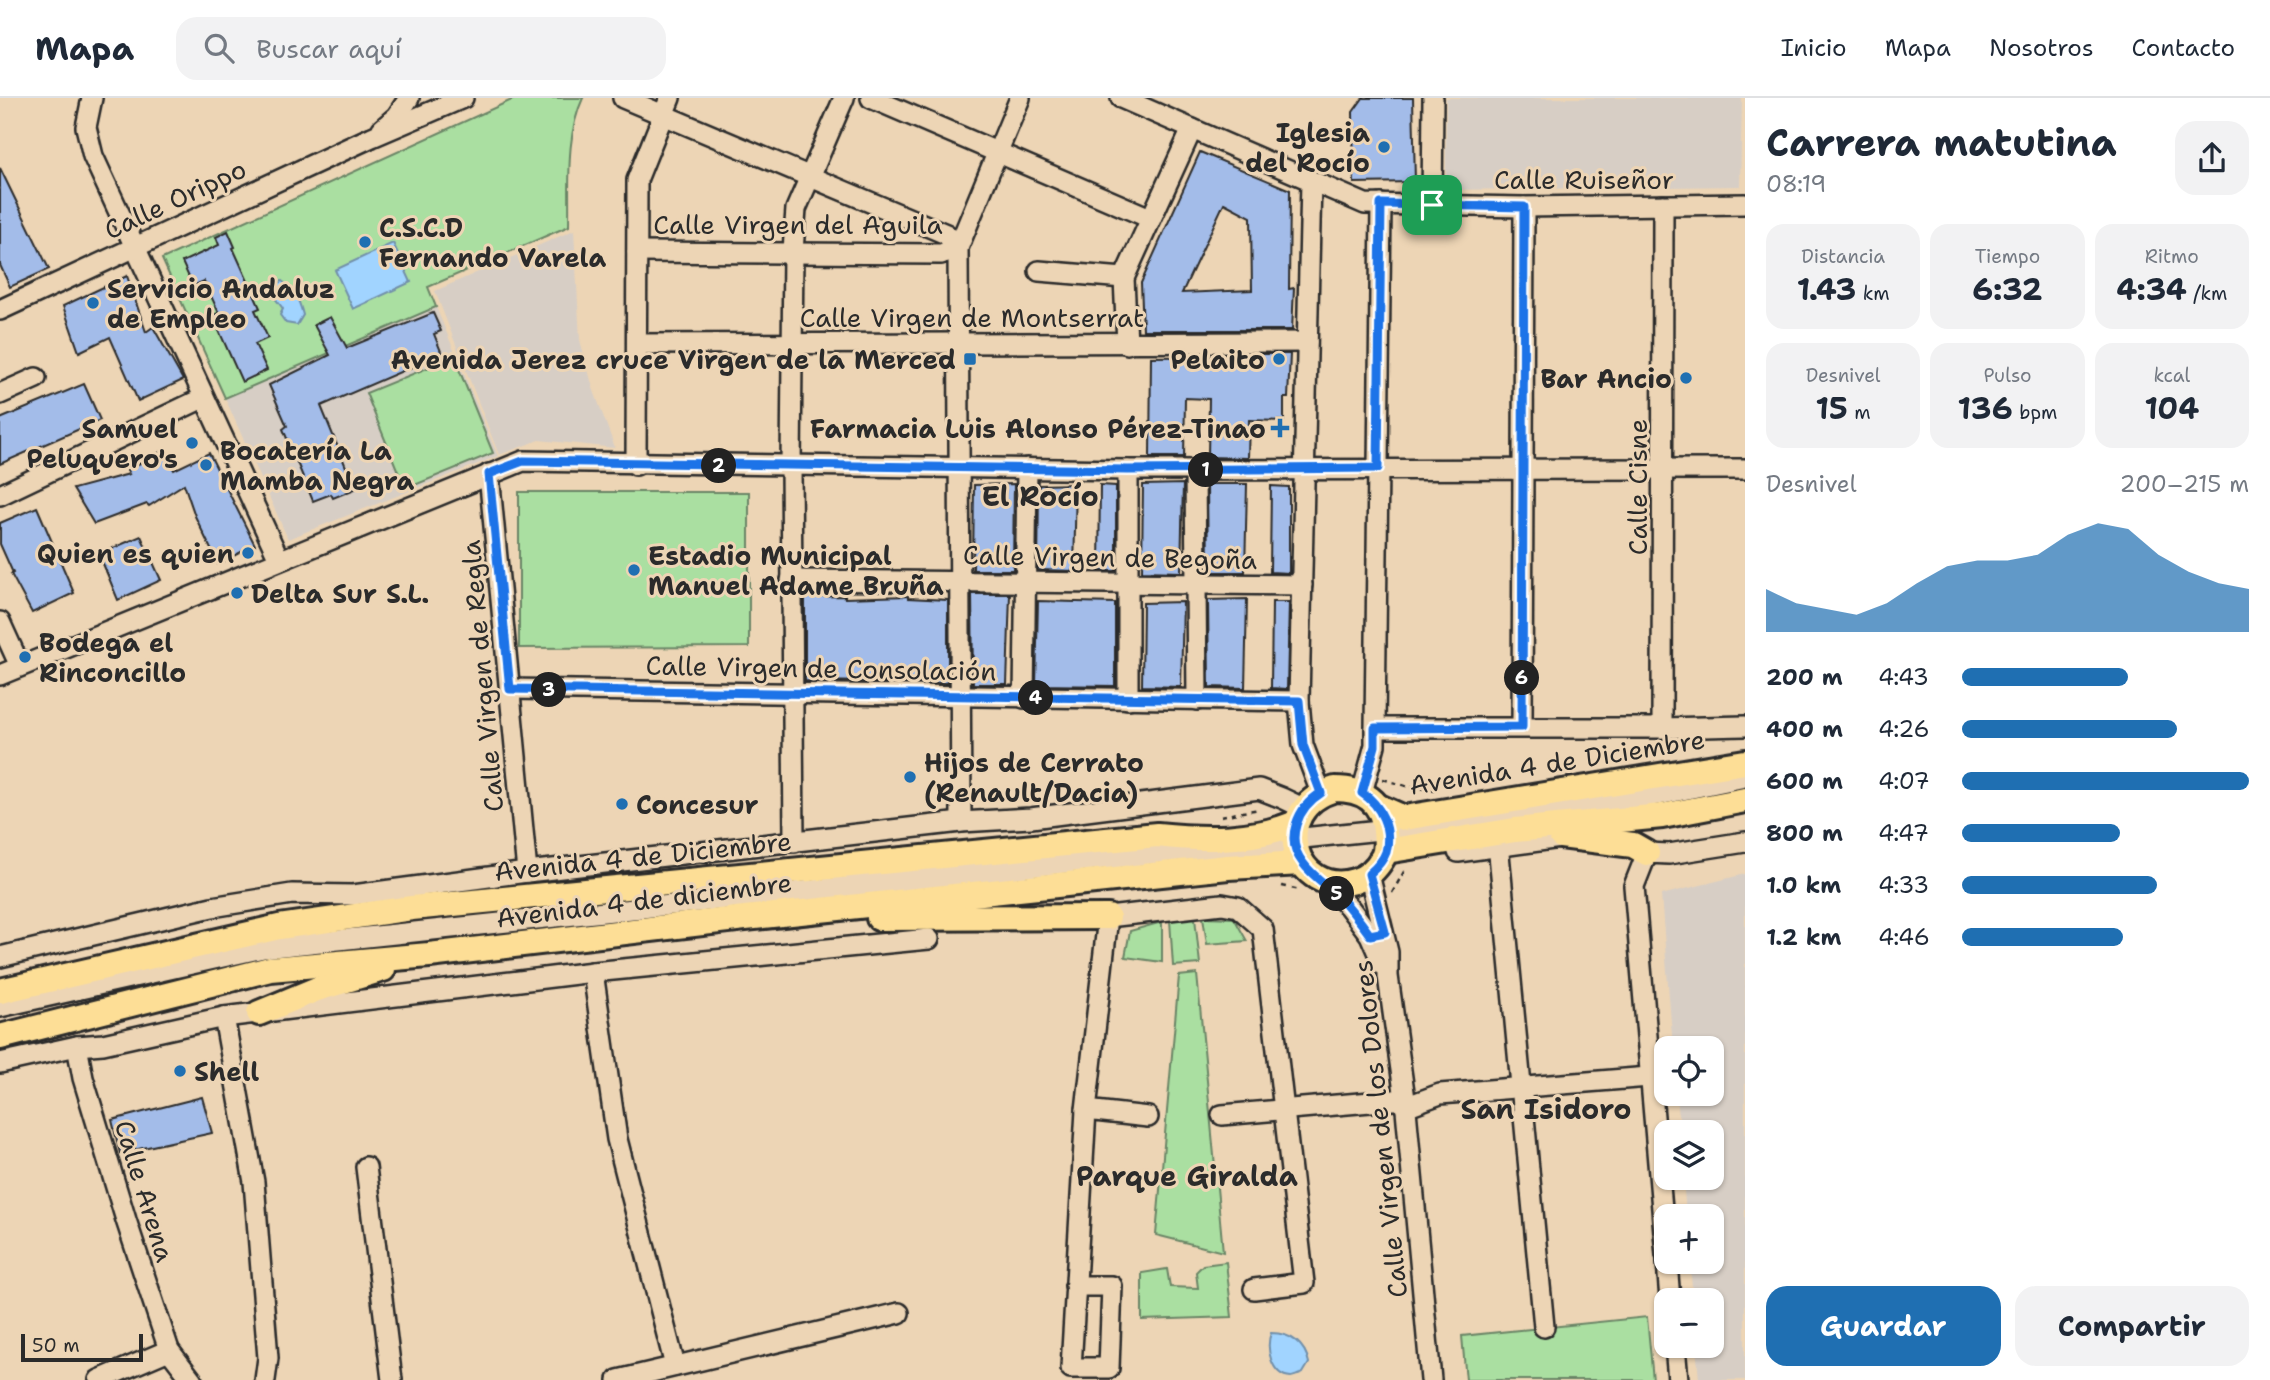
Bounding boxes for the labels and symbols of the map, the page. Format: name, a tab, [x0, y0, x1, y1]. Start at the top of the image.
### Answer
place label: Iglesia del Rocío	[1245, 115, 1370, 180]
marker: Iglesia del Rocío	[1376, 139, 1392, 155]
street label: Calle Orippo	[98, 151, 252, 247]
street label: Calle Ruiseñor	[1494, 162, 1674, 197]
pin	[1402, 175, 1462, 235]
street label: Calle Virgen del Aguila	[653, 207, 943, 242]
place label: C.S.C.D Fernando Varela	[379, 210, 607, 275]
marker: C.S.C.D Fernando Varela	[357, 234, 373, 250]
place label: Servicio Andaluz de Empleo	[107, 271, 335, 336]
marker: Servicio Andaluz de Empleo	[85, 295, 101, 311]
street label: Calle Virgen de Montserrat	[800, 300, 1144, 335]
place label: Avenida Jerez cruce Virgen de la Merced	[391, 342, 956, 377]
place label: Pelaito	[1170, 342, 1265, 377]
marker: Avenida Jerez cruce Virgen de la Merced	[962, 351, 978, 367]
marker: Pelaito	[1271, 351, 1287, 367]
place label: Bar Ancio	[1540, 361, 1672, 396]
marker: Bar Ancio	[1678, 370, 1694, 386]
place label: Samuel Peluquero's	[27, 411, 178, 476]
place label: Farmacia Luis Alonso Pérez-Tinao	[810, 411, 1266, 446]
street label: Calle Cisne	[1620, 419, 1655, 555]
marker: Farmacia Luis Alonso Pérez-Tinao	[1272, 420, 1288, 436]
place label: Bocatería La Mamba Negra	[220, 433, 414, 498]
marker: Samuel Peluquero's	[184, 435, 200, 451]
pin: 2	[702, 448, 736, 484]
pin: 1	[1188, 452, 1224, 488]
marker: Bocatería La Mamba Negra	[198, 457, 214, 473]
district label: El Rocío	[981, 477, 1099, 515]
place label: Quien es quien	[37, 536, 234, 571]
street label: Calle Virgen de Begoña	[963, 537, 1257, 577]
place label: Estadio Municipal Manuel Adame Bruña	[648, 538, 944, 603]
street label: Calle Virgen de Regla	[453, 539, 511, 813]
marker: Quien es quien	[240, 545, 256, 561]
marker: Estadio Municipal Manuel Adame Bruña	[626, 562, 642, 578]
place label: Delta Sur S.L.	[251, 576, 429, 611]
marker: Delta Sur S.L.	[229, 585, 245, 601]
place label: Bodega el Rinconcillo	[39, 625, 186, 690]
street label: Calle Virgen de Consolación	[645, 647, 997, 689]
marker: Bodega el Rinconcillo	[17, 649, 33, 665]
pin: 6	[1504, 660, 1540, 696]
pin: 3	[532, 672, 566, 708]
pin: 4	[1018, 680, 1054, 716]
street label: Avenida 4 de Diciembre	[1407, 721, 1707, 803]
place label: Hijos de Cerrato (Renault/Dacia)	[924, 745, 1144, 810]
marker: Hijos de Cerrato (Renault/Dacia)	[902, 769, 918, 785]
place label: Concesur	[636, 787, 759, 822]
marker: Concesur	[614, 796, 630, 812]
street label: Avenida 4 de Diciembre	[493, 823, 793, 889]
street label: Avenida 4 de diciembre	[494, 864, 794, 936]
pin: 5	[1320, 876, 1354, 912]
street label: Calle Virgen de los Dolores	[1345, 958, 1415, 1300]
place label: Shell	[194, 1054, 259, 1089]
marker: Shell	[172, 1063, 188, 1079]
district label: San Isidoro	[1461, 1090, 1631, 1128]
street label: Calle Arena	[107, 1116, 183, 1266]
district label: Parque Giralda	[1076, 1157, 1298, 1195]
scale bar	[21, 1331, 144, 1363]

